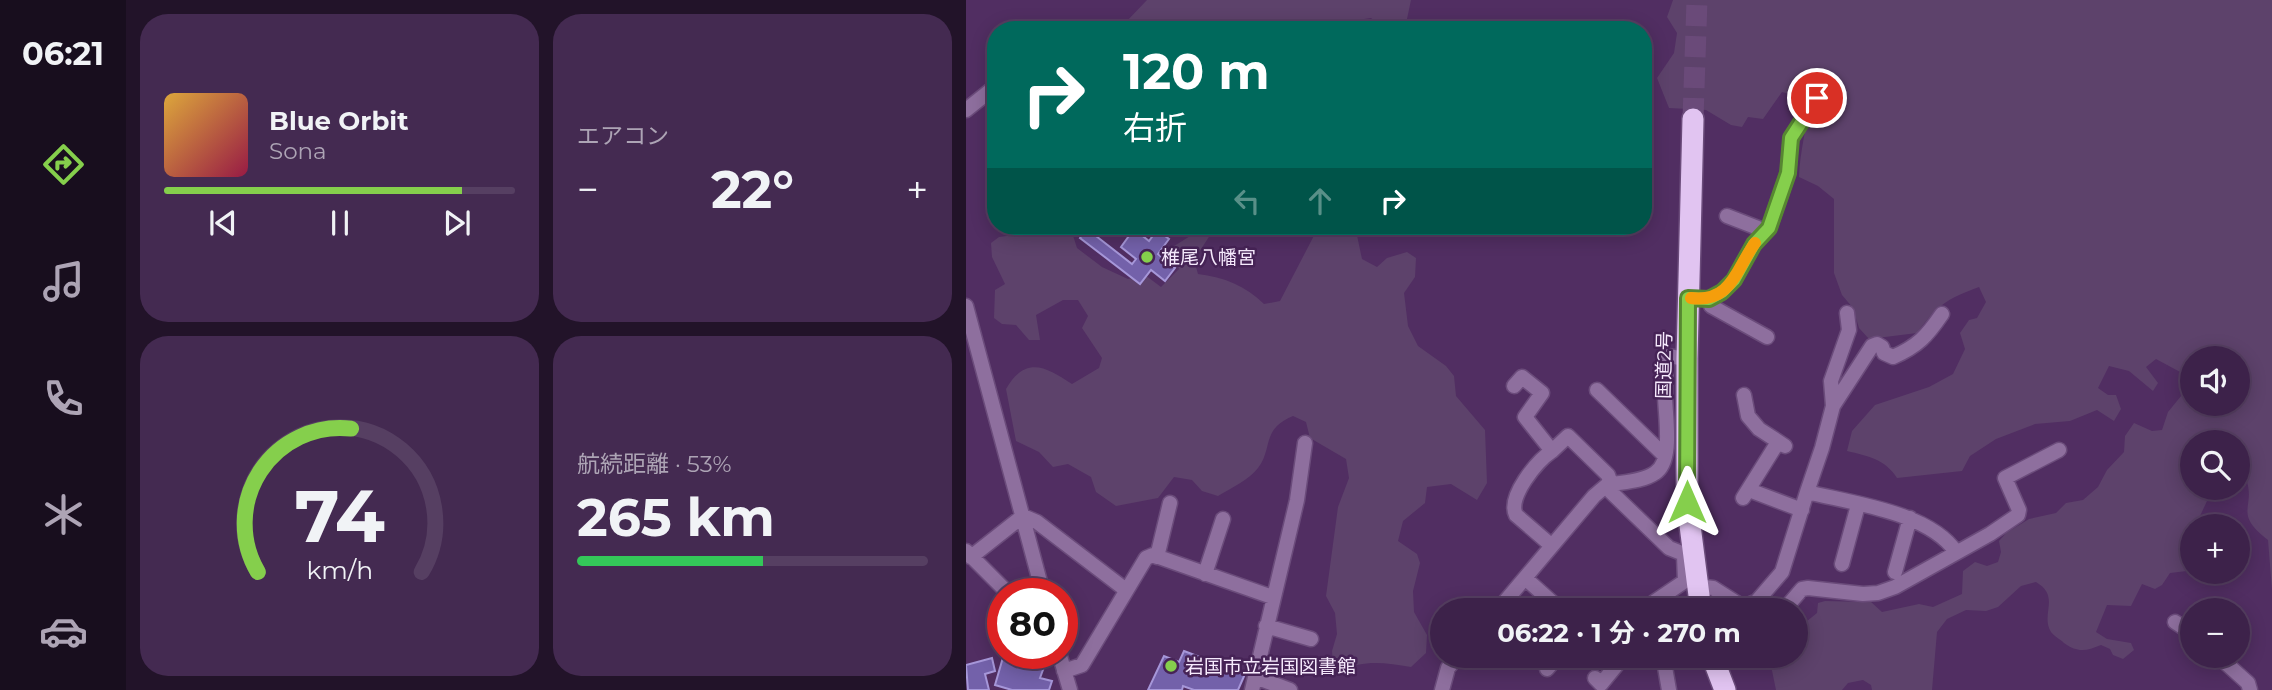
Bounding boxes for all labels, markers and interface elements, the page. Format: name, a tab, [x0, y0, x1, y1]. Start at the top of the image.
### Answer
text: 06:21	[22, 34, 104, 73]
text: 120 m	[1123, 42, 1270, 101]
icon: right	[1008, 49, 1099, 140]
pin	[1787, 68, 1847, 128]
icon: arrive	[1798, 79, 1836, 117]
text: Blue Orbit	[269, 105, 408, 137]
text: 右折	[1123, 108, 1187, 147]
text: エアコン	[577, 122, 669, 150]
text: Sona	[269, 137, 327, 165]
icon: directions	[39, 140, 88, 189]
text: 22°	[711, 158, 794, 221]
text: −	[577, 166, 599, 213]
text: +	[906, 166, 928, 213]
icon: left	[1228, 182, 1266, 220]
icon: ahead	[1301, 182, 1339, 220]
icon: right	[1374, 182, 1412, 220]
icon: previous	[204, 204, 242, 242]
icon: pause	[321, 204, 359, 242]
icon: next	[438, 204, 476, 242]
place label: 椎尾八幡宮	[1161, 246, 1256, 269]
marker: 椎尾八幡宮	[1139, 249, 1155, 265]
icon: music	[39, 257, 88, 306]
street label: 国道2号	[1652, 331, 1676, 399]
map controls	[2180, 346, 2250, 668]
button: sound	[2180, 346, 2250, 416]
icon: phone	[39, 374, 88, 423]
button: search	[2180, 430, 2250, 500]
text: 航続距離 · 53%	[577, 450, 732, 478]
position arrow	[1650, 465, 1724, 539]
text: 74	[294, 472, 385, 560]
text: 265 km	[577, 486, 775, 549]
icon: climate	[39, 490, 88, 539]
button: +	[2180, 514, 2250, 584]
text: km/h	[306, 555, 373, 585]
speed limit sign: 80	[987, 578, 1078, 669]
button: −	[2180, 598, 2250, 668]
icon: car	[39, 607, 88, 656]
text: 06:22 · 1 分 · 270 m	[1497, 617, 1741, 649]
place label: 岩国市立岩国図書館	[1185, 655, 1356, 678]
marker: 岩国市立岩国図書館	[1163, 658, 1179, 674]

